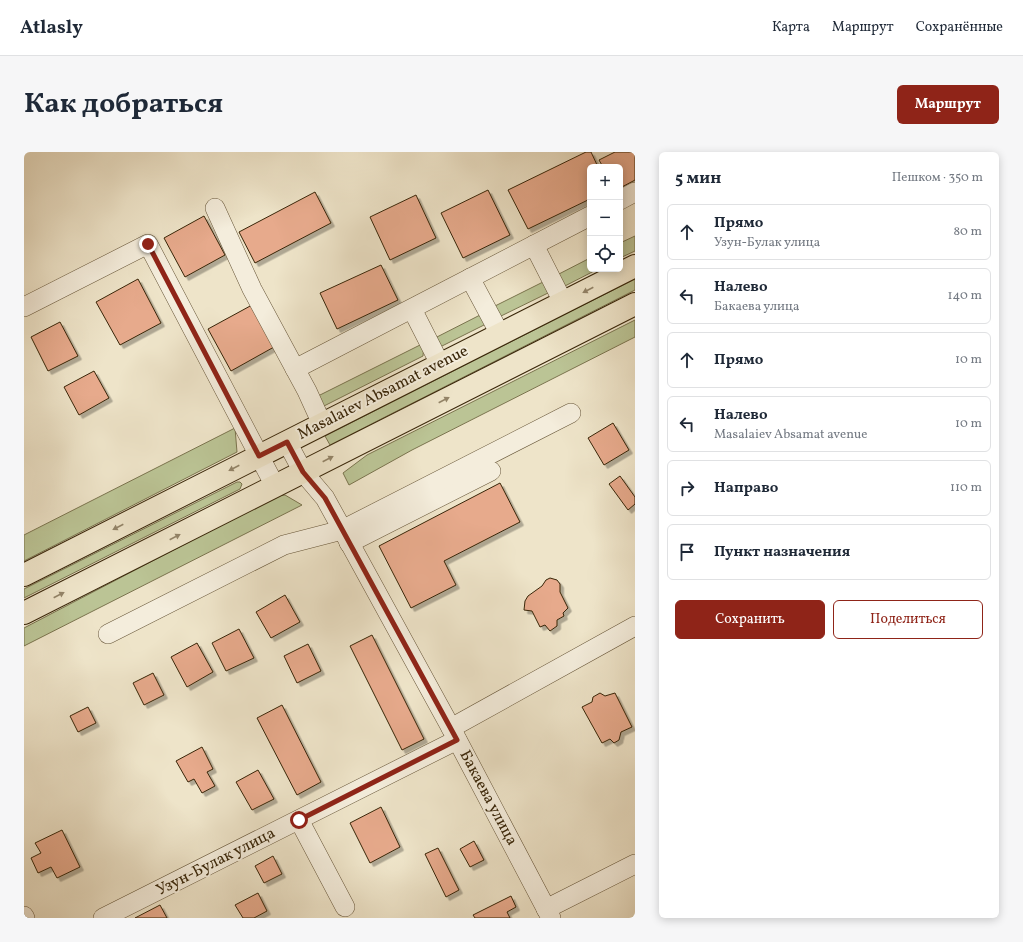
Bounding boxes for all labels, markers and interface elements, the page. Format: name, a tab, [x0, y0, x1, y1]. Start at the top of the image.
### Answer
text: Atlasly	[20, 15, 83, 41]
text: Карта	[772, 18, 810, 37]
text: Маршрут	[832, 18, 894, 37]
text: Сохранённые	[916, 18, 1003, 37]
text: Как добраться	[24, 85, 223, 124]
button: Маршрут	[897, 85, 999, 124]
map controls	[587, 164, 623, 272]
button: +	[587, 164, 623, 200]
text: 5 мин	[675, 167, 721, 190]
text: Пешком · 350 m	[892, 169, 983, 187]
button: −	[587, 200, 623, 236]
text: Прямо	[714, 213, 763, 234]
icon: ahead	[676, 221, 698, 243]
text: 80 m	[953, 223, 982, 241]
text: Узун-Булак улица	[714, 234, 820, 252]
route end	[139, 235, 157, 253]
button: locate	[587, 236, 623, 272]
text: Налево	[714, 277, 768, 298]
icon: left	[676, 285, 698, 307]
one-way arrow	[582, 287, 593, 293]
text: 140 m	[948, 287, 982, 305]
text: Бакаева улица	[714, 298, 800, 316]
street label: Masalaiev Absamat avenue	[294, 340, 472, 446]
icon: ahead	[676, 349, 698, 371]
text: Прямо	[714, 350, 763, 371]
text: 10 m	[955, 351, 982, 369]
one-way arrow	[439, 397, 450, 404]
text: Налево	[714, 405, 768, 426]
icon: left	[676, 413, 698, 435]
text: 10 m	[955, 415, 982, 433]
text: Masalaiev Absamat avenue	[714, 426, 867, 444]
one-way arrow	[323, 456, 334, 462]
one-way arrow	[228, 465, 240, 472]
icon: right	[676, 477, 698, 499]
text: Направо	[714, 478, 778, 499]
text: 110 m	[950, 479, 982, 497]
one-way arrow	[112, 524, 124, 530]
one-way arrow	[169, 533, 181, 540]
icon: arrive	[676, 541, 698, 563]
text: Пункт назначения	[714, 542, 850, 563]
one-way arrow	[53, 592, 65, 598]
button: Сохранить	[675, 600, 825, 639]
button: Поделиться	[833, 600, 983, 639]
street label: Бакаева улица	[454, 746, 522, 850]
route start	[290, 811, 308, 829]
street label: Узун-Булак улица	[153, 823, 279, 901]

